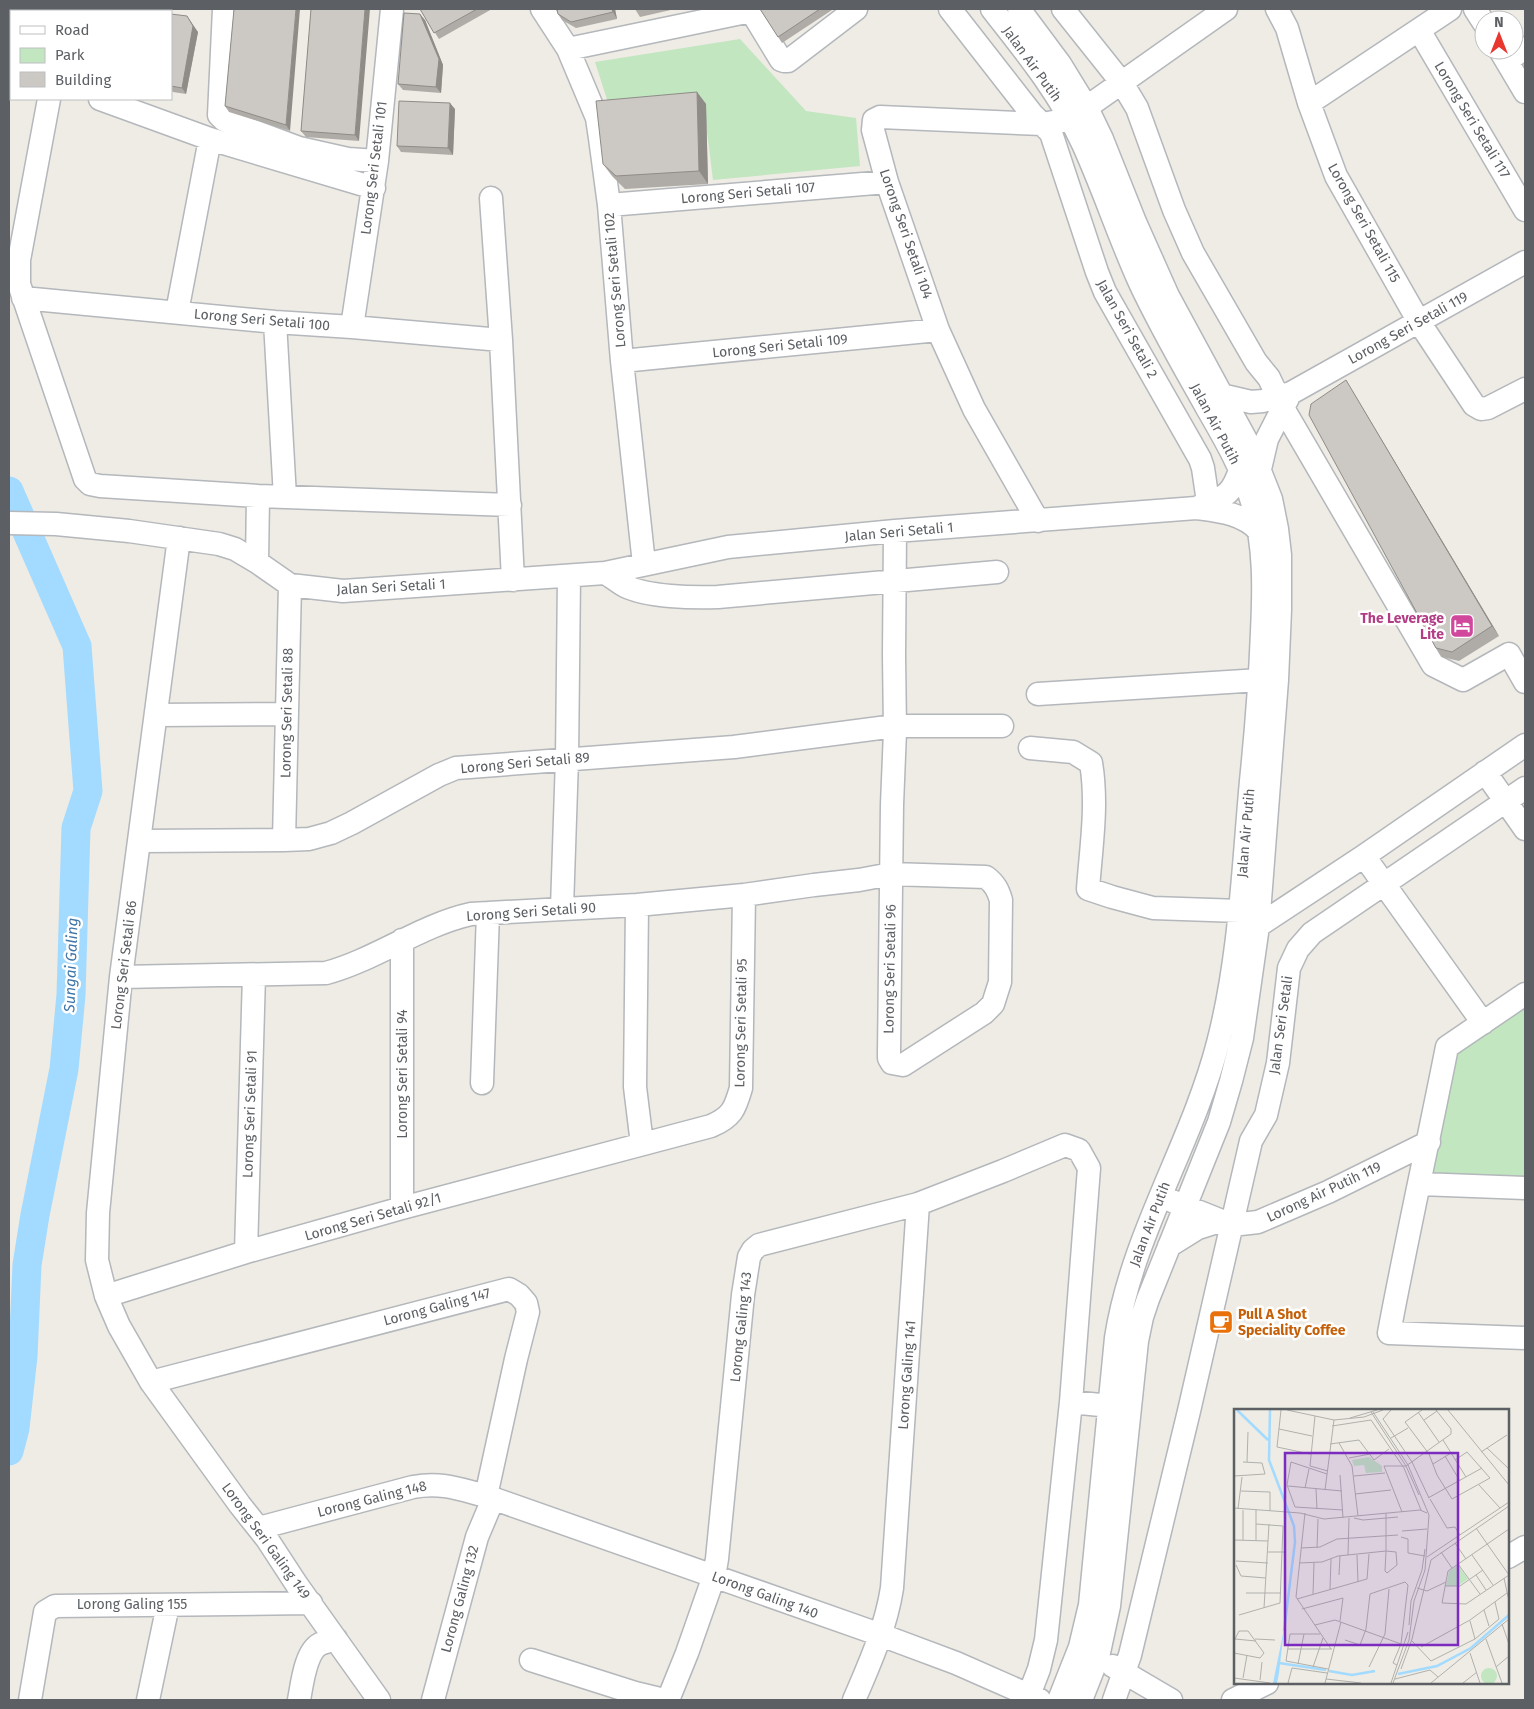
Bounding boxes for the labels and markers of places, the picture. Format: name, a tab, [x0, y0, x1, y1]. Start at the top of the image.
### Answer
place label: The Leverage Lite	[1360, 610, 1444, 643]
hotel icon: The Leverage Lite	[1449, 613, 1475, 639]
place label: Pull A Shot Speciality Coffee	[1238, 1306, 1346, 1339]
cafe icon: Pull A Shot Speciality Coffee	[1208, 1309, 1234, 1335]

